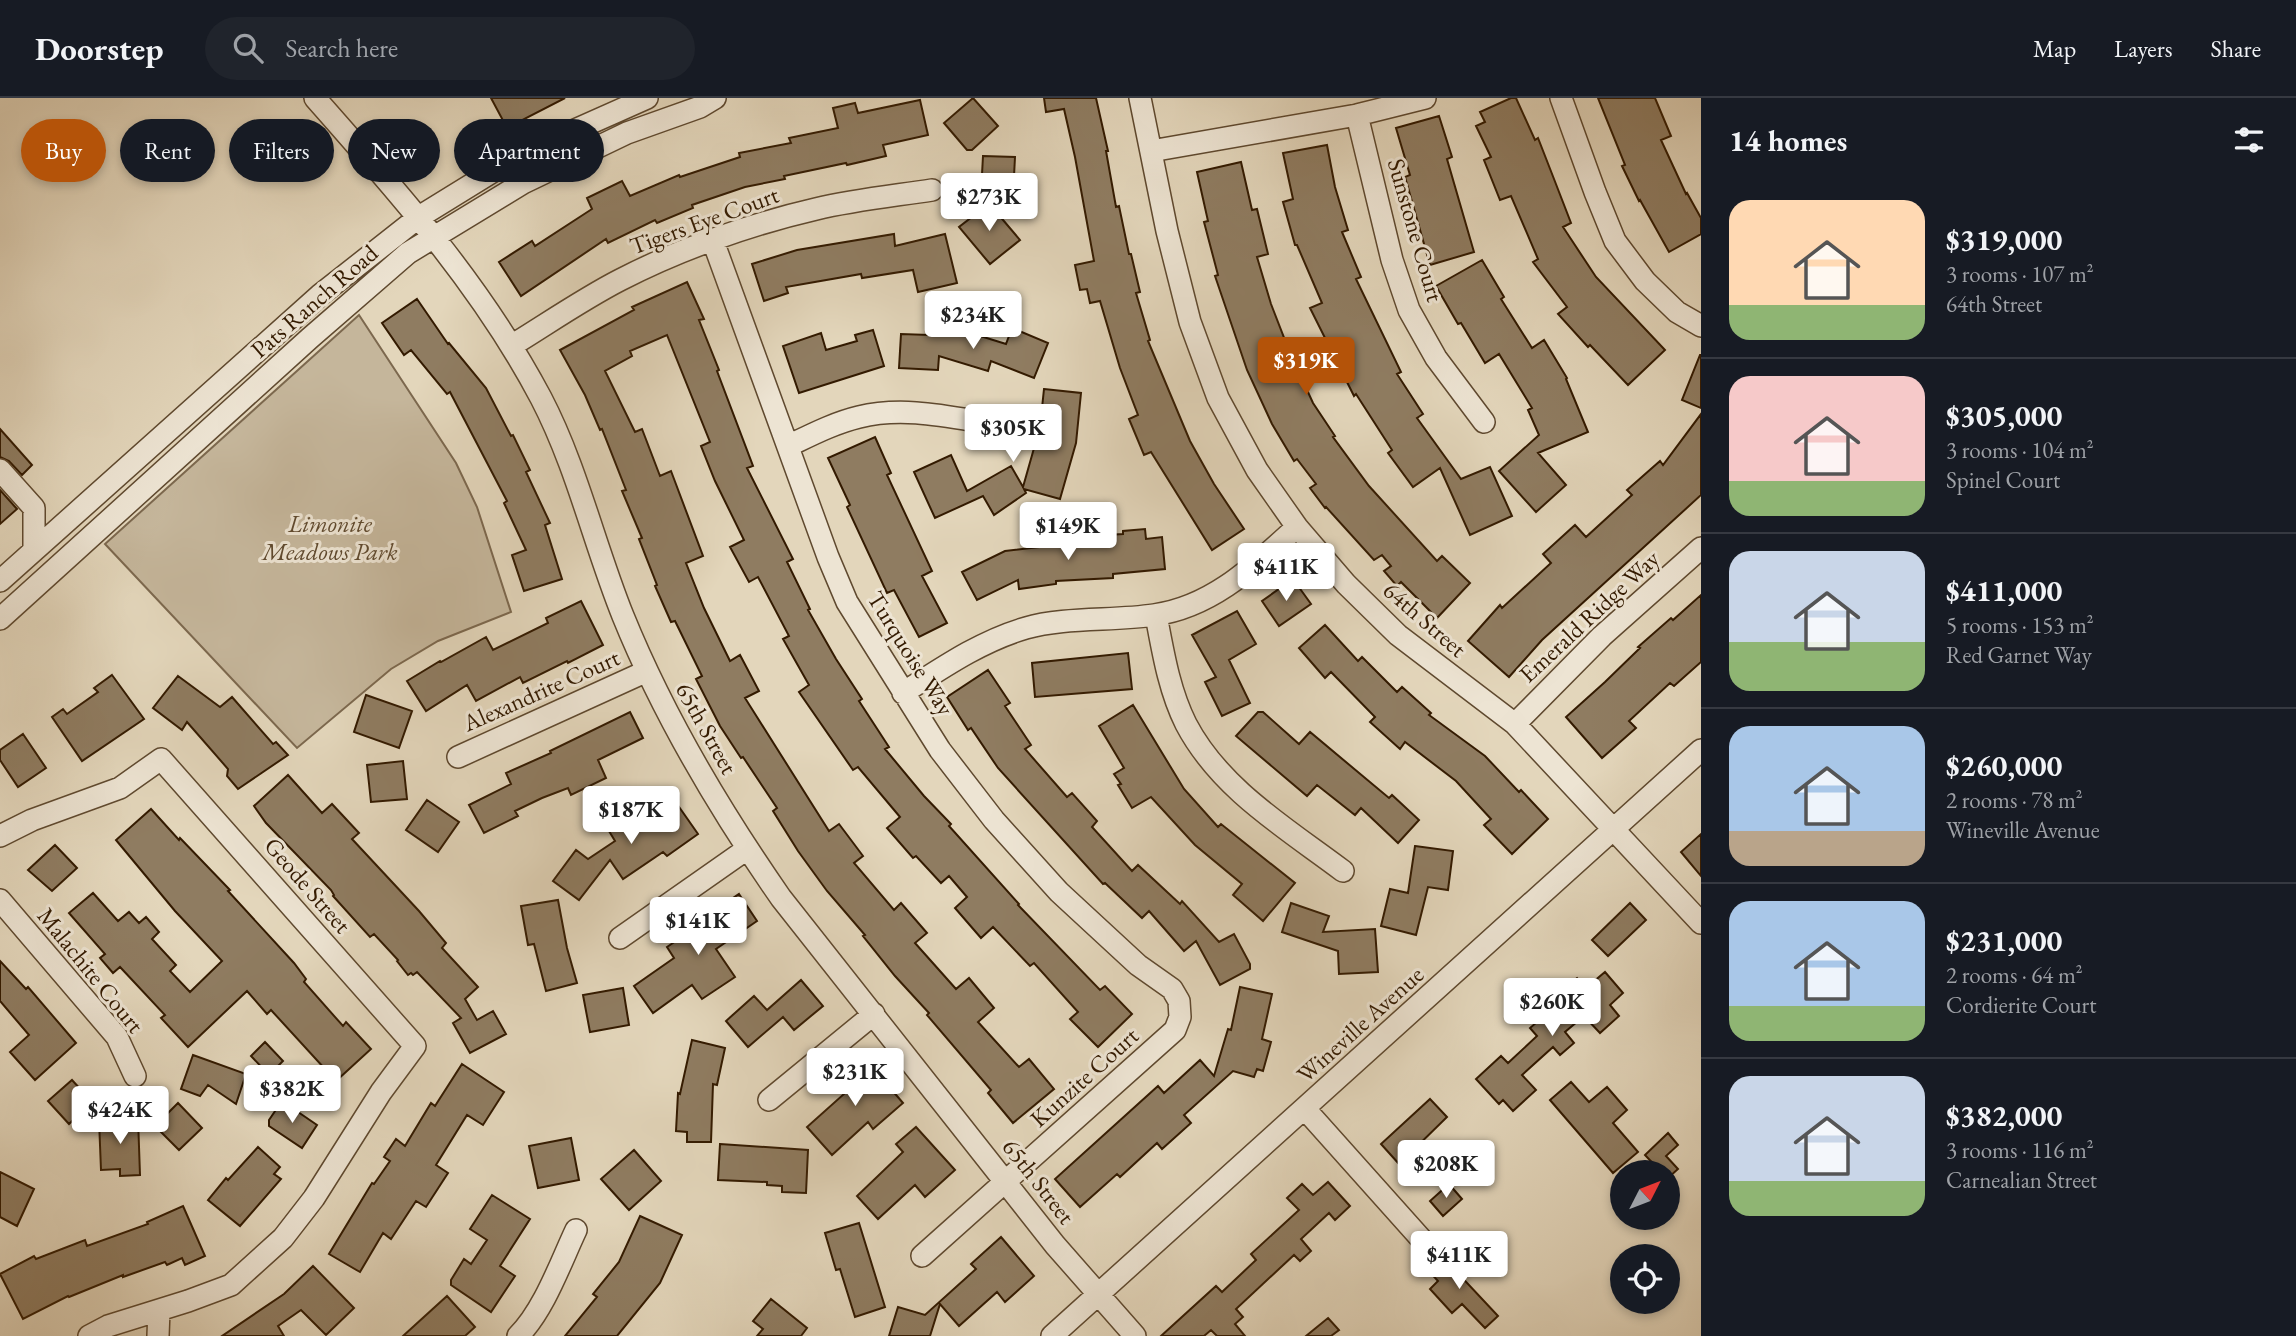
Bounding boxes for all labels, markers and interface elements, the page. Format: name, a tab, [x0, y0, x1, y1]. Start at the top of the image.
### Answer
search box	[205, 17, 695, 80]
text: Doorstep	[35, 27, 163, 70]
icon: search	[229, 29, 267, 67]
text: Search here	[285, 31, 398, 65]
text: Map	[2033, 33, 2076, 64]
text: Layers	[2114, 33, 2173, 64]
text: Share	[2211, 33, 2261, 64]
chip: Buy	[21, 119, 106, 182]
chip: Rent	[120, 119, 215, 182]
chip: Filters	[229, 119, 334, 182]
chip: New	[348, 119, 440, 182]
chip: Apartment	[454, 119, 604, 182]
text: 14 homes	[1729, 121, 1847, 160]
icon: filters	[2230, 121, 2268, 159]
street label: Sunstone Court	[1381, 155, 1451, 306]
pin: $273K	[940, 174, 1038, 233]
street label: Tigers Eye Court	[625, 179, 783, 261]
text: $273K	[957, 181, 1021, 211]
text: $319,000	[1946, 220, 2062, 259]
icon: home	[1785, 228, 1869, 312]
street label: Pats Ranch Road	[244, 237, 385, 365]
text: 3 rooms · 107 m²	[1946, 259, 2094, 289]
text: 64th Street	[1946, 289, 2042, 319]
pin: $234K	[924, 292, 1022, 351]
text: $234K	[941, 299, 1005, 329]
pin: $319K	[1257, 338, 1355, 397]
text: $319K	[1274, 345, 1338, 375]
text: $305,000	[1946, 396, 2062, 435]
pin: $305K	[964, 404, 1062, 464]
icon: home	[1785, 404, 1869, 488]
text: $305K	[981, 412, 1045, 442]
text: 3 rooms · 104 m²	[1946, 435, 2094, 465]
text: Spinel Court	[1946, 465, 2060, 495]
pin: $149K	[1019, 503, 1117, 562]
park label: Limonite Meadows Park	[260, 508, 398, 567]
text: $149K	[1036, 510, 1100, 540]
street label: Emerald Ridge Way	[1512, 543, 1666, 689]
pin: $411K	[1237, 544, 1335, 603]
text: $411K	[1254, 551, 1318, 581]
text: $411,000	[1946, 571, 2062, 610]
street label: 64th Street	[1377, 574, 1473, 664]
icon: home	[1785, 579, 1869, 663]
street label: Turquoise Way	[860, 585, 962, 721]
text: 5 rooms · 153 m²	[1946, 610, 2094, 640]
text: Red Garnet Way	[1946, 640, 2092, 670]
street label: Alexandrite Court	[457, 641, 625, 739]
street label: 65th Street	[669, 677, 745, 780]
text: $260,000	[1946, 746, 2062, 785]
icon: home	[1785, 754, 1869, 838]
text: 2 rooms · 78 m²	[1946, 785, 2083, 815]
pin: $187K	[582, 786, 680, 846]
text: $187K	[599, 794, 663, 824]
text: Wineville Avenue	[1946, 815, 2100, 845]
street label: Geode Street	[258, 830, 359, 940]
pin: $141K	[649, 898, 747, 957]
street label: Malachite Court	[31, 901, 151, 1040]
text: $141K	[666, 905, 730, 935]
text: $231,000	[1946, 921, 2062, 960]
icon: home	[1785, 929, 1869, 1013]
street label: Wineville Avenue	[1290, 959, 1430, 1089]
text: 2 rooms · 64 m²	[1946, 960, 2083, 990]
pin: $260K	[1503, 978, 1601, 1038]
text: $260K	[1520, 986, 1584, 1016]
text: Cordierite Court	[1946, 990, 2097, 1020]
street label: Kunzite Court	[1023, 1020, 1145, 1134]
pin: $231K	[806, 1048, 904, 1108]
text: $231K	[823, 1056, 887, 1086]
pin: $382K	[243, 1066, 341, 1125]
text: $382K	[260, 1073, 324, 1103]
pin: $424K	[71, 1086, 169, 1146]
text: $424K	[88, 1094, 152, 1124]
text: $382,000	[1946, 1096, 2062, 1135]
icon: home	[1785, 1104, 1869, 1188]
street label: 65th Street	[996, 1132, 1082, 1230]
text: 3 rooms · 116 m²	[1946, 1135, 2094, 1165]
pin: $208K	[1397, 1140, 1495, 1200]
text: $208K	[1414, 1148, 1478, 1178]
north arrow	[1610, 1160, 1680, 1230]
map controls	[1610, 1160, 1680, 1314]
text: Carnealian Street	[1946, 1165, 2097, 1195]
pin: $411K	[1410, 1232, 1508, 1291]
text: $411K	[1427, 1239, 1491, 1269]
button: locate	[1610, 1244, 1680, 1314]

